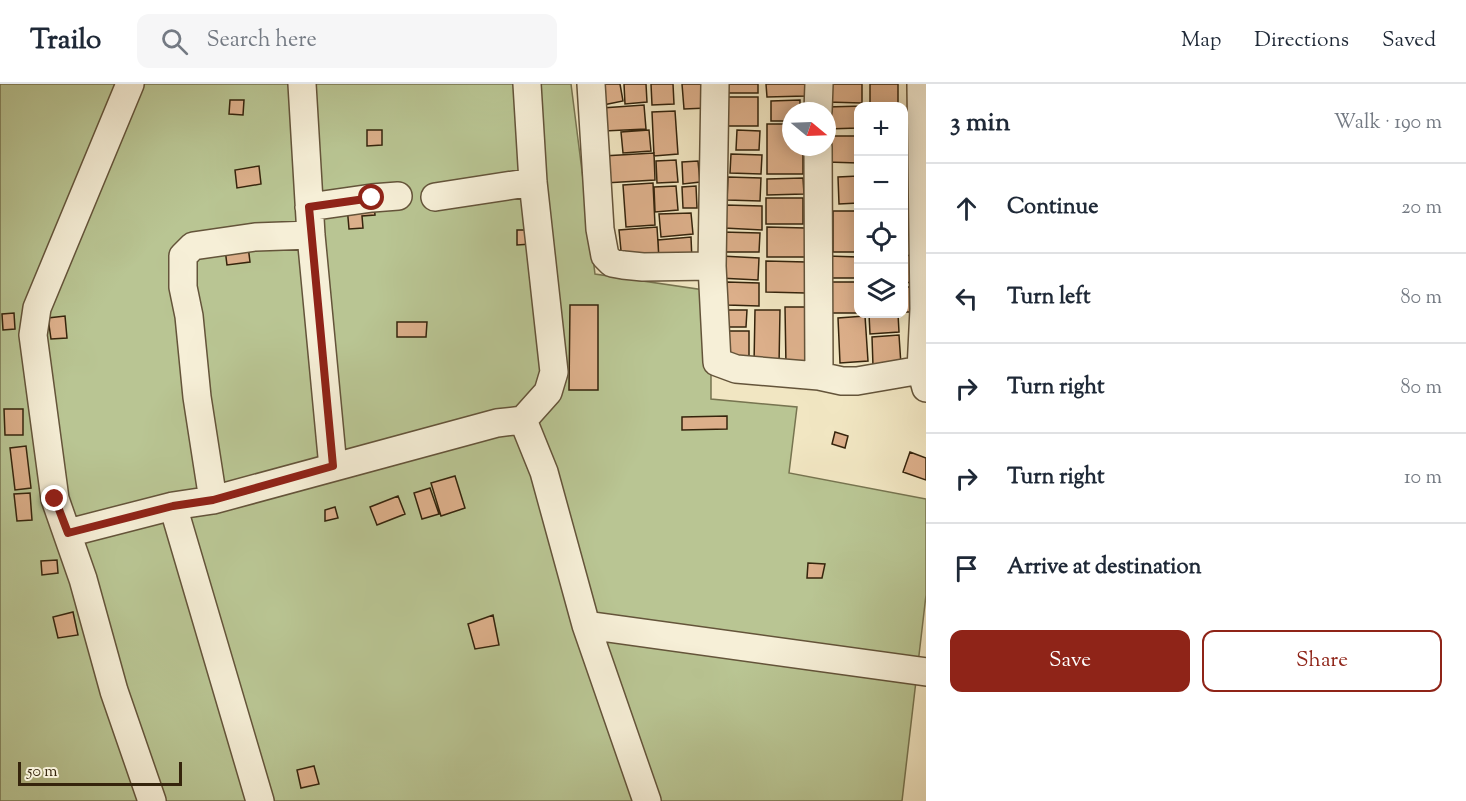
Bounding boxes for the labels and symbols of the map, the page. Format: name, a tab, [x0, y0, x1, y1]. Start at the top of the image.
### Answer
north arrow	[782, 102, 836, 156]
route start	[358, 184, 384, 210]
route end	[41, 485, 67, 511]
scale bar	[18, 759, 182, 786]

